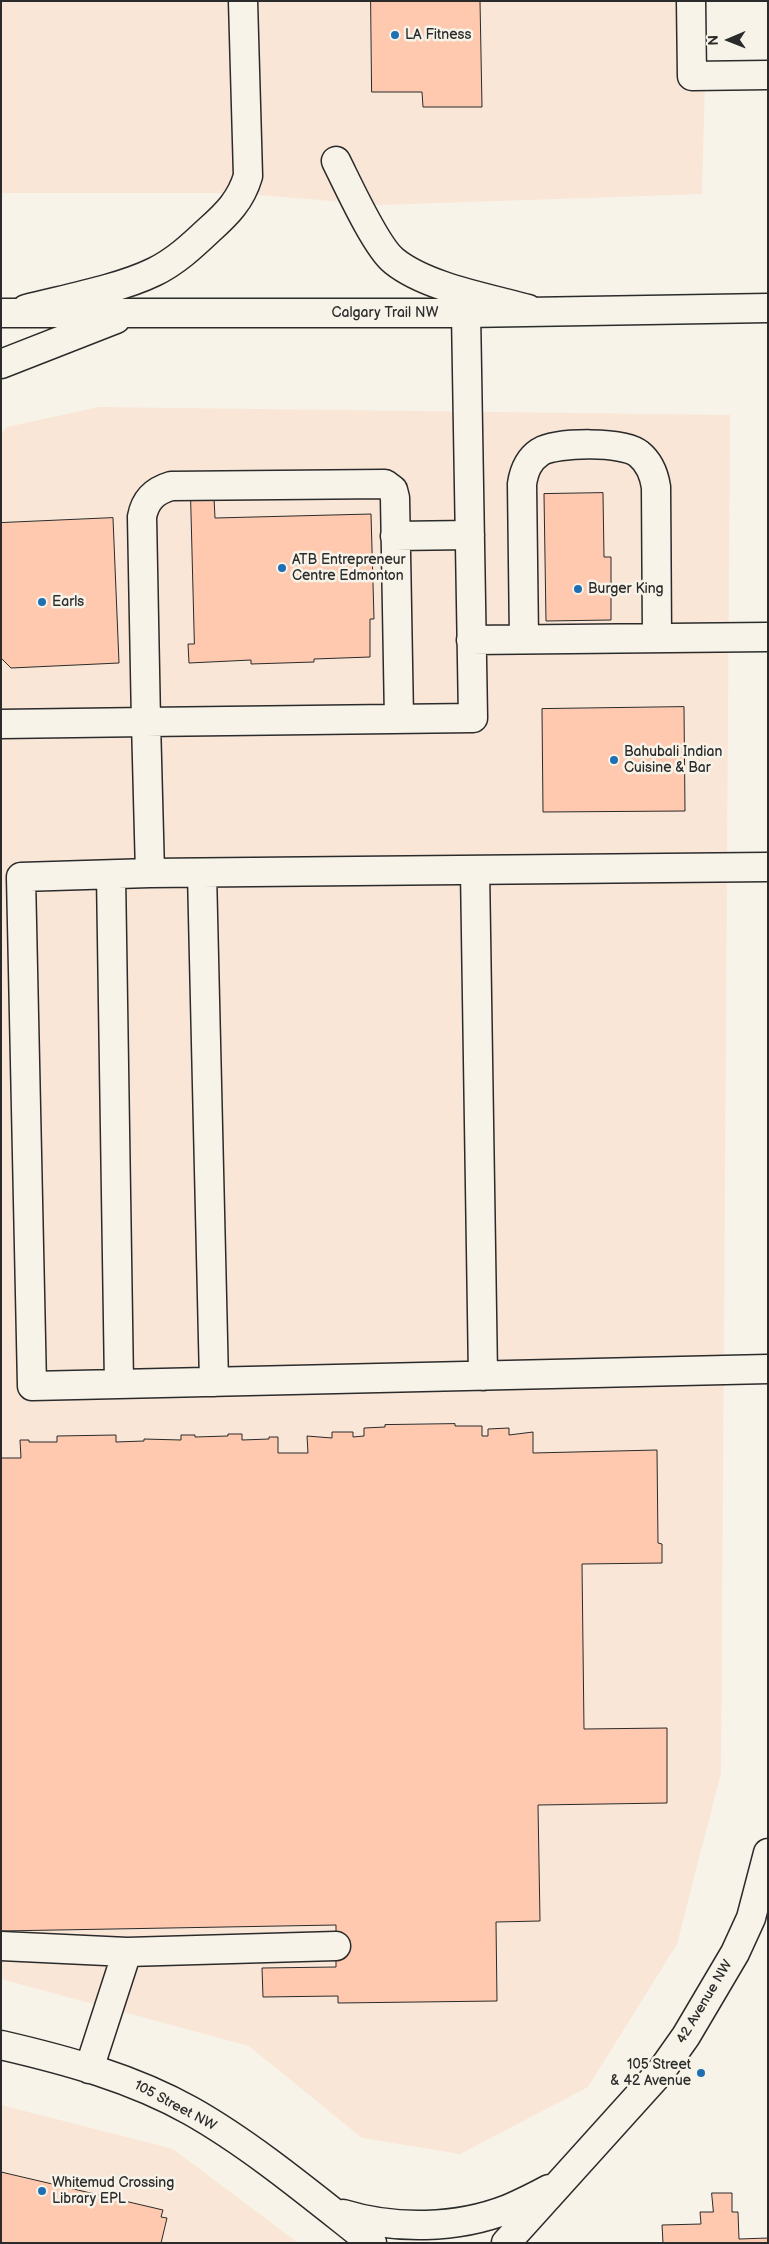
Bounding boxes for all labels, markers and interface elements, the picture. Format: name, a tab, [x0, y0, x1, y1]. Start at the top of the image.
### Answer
north arrow	[704, 15, 754, 65]
place label: LA Fitness	[405, 27, 471, 43]
marker: LA Fitness	[389, 29, 401, 41]
text: N	[705, 35, 722, 46]
street label: Calgary Trail NW	[332, 305, 438, 321]
place label: ATB Entrepreneur Centre Edmonton	[292, 552, 406, 584]
marker: ATB Entrepreneur Centre Edmonton	[276, 562, 288, 574]
place label: Burger King	[588, 581, 664, 597]
marker: Burger King	[572, 583, 584, 595]
place label: Earls	[52, 594, 84, 610]
marker: Earls	[36, 596, 48, 608]
place label: Bahubali Indian Cuisine & Bar	[624, 744, 722, 776]
marker: Bahubali Indian Cuisine & Bar	[608, 754, 620, 766]
street label: 42 Avenue NW	[673, 1957, 737, 2047]
place label: 105 Street & 42 Avenue	[610, 2057, 691, 2090]
marker: 105 Street & 42 Avenue	[695, 2067, 707, 2079]
street label: 105 Street NW	[131, 2077, 219, 2135]
place label: Whitemud Crossing Library EPL	[52, 2175, 174, 2208]
marker: Whitemud Crossing Library EPL	[36, 2185, 48, 2197]

